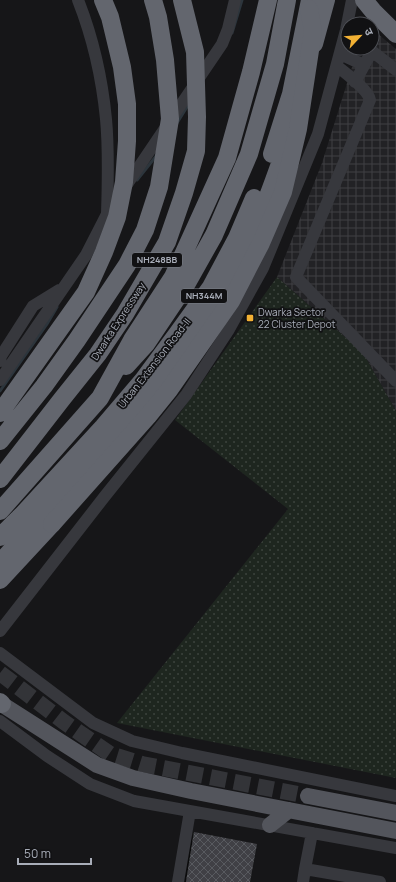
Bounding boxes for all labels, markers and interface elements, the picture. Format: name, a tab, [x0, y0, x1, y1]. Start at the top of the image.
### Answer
north arrow	[340, 16, 380, 56]
text: उ	[361, 25, 378, 38]
road number: NH248BB	[132, 253, 182, 267]
street label: Dwarka Expressway	[88, 279, 149, 363]
road number: NH344M	[181, 289, 227, 303]
place label: Dwarka Sector 22 Cluster Depot	[258, 305, 336, 331]
marker: Dwarka Sector 22 Cluster Depot	[245, 313, 255, 323]
street label: Urban Extension Road-II	[114, 315, 194, 411]
scale bar	[18, 840, 91, 866]
text: 50 m	[24, 845, 51, 862]

